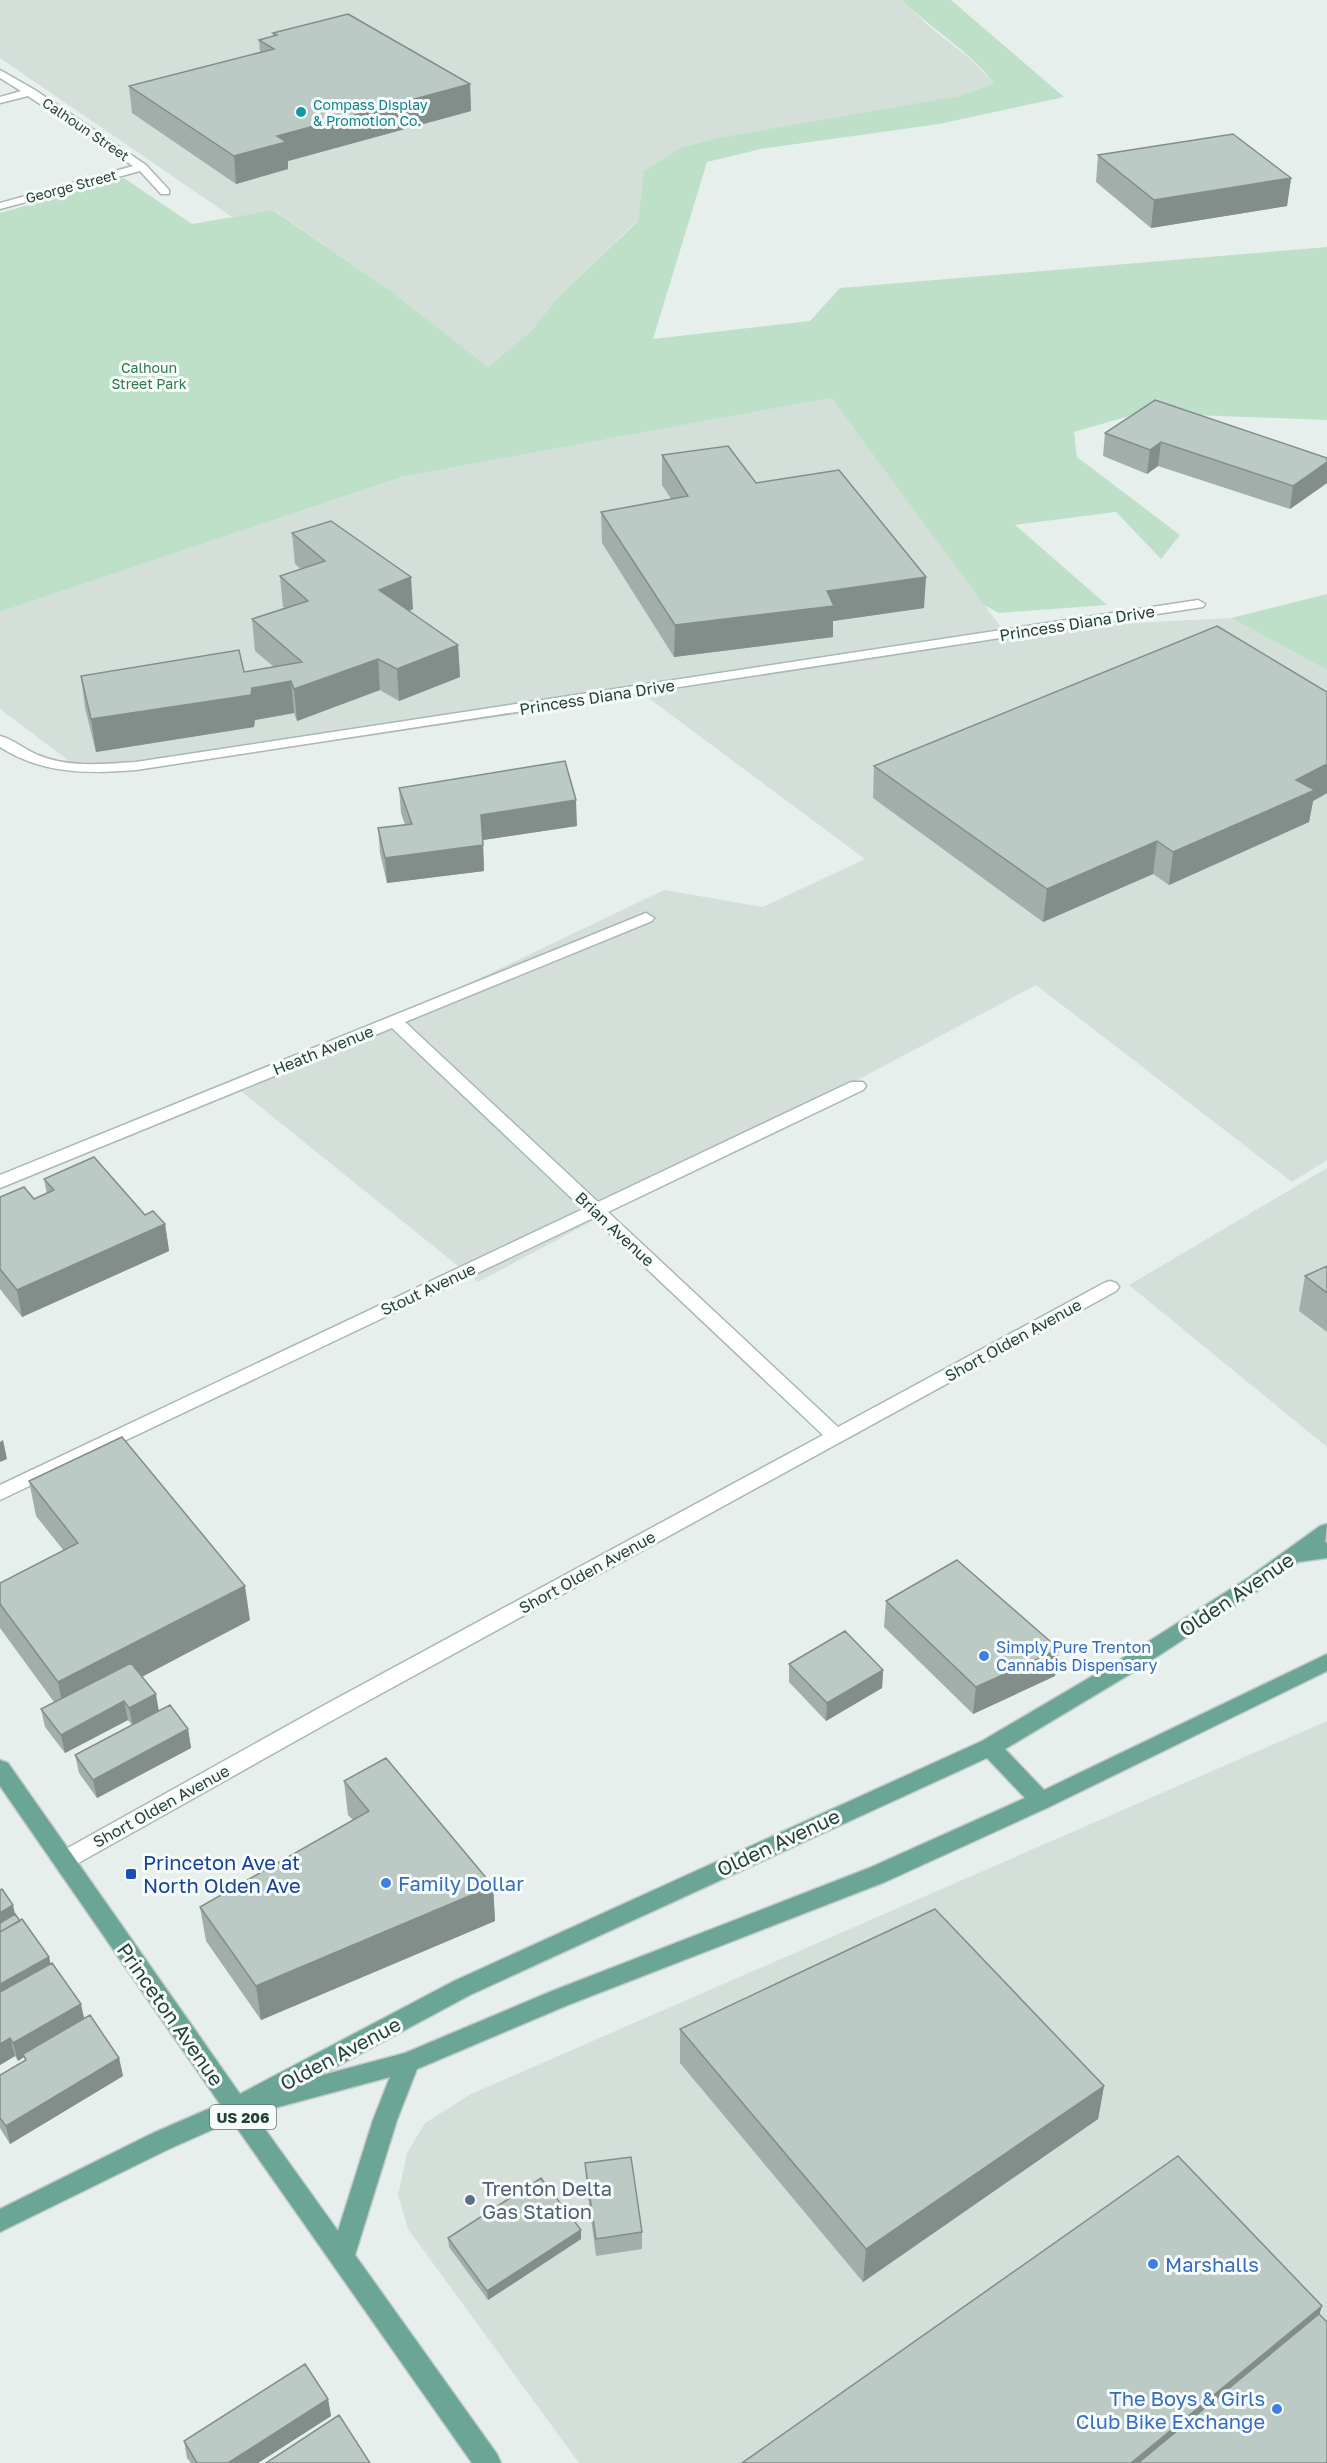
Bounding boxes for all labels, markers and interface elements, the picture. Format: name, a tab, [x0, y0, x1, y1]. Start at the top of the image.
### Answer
street label: Calhoun Street	[39, 94, 133, 164]
place label: Compass Display & Promotion Co.	[313, 96, 428, 129]
marker: Compass Display & Promotion Co.	[294, 105, 308, 119]
street label: George Street	[24, 166, 118, 206]
park label: Calhoun Street Park	[111, 359, 187, 392]
street label: Princess Diana Drive	[998, 601, 1156, 645]
street label: Princess Diana Drive	[518, 675, 676, 719]
street label: Heath Avenue	[270, 1021, 376, 1079]
street label: Brian Avenue	[571, 1187, 659, 1271]
street label: Stout Avenue	[377, 1258, 479, 1320]
street label: Short Olden Avenue	[941, 1294, 1085, 1386]
street label: Short Olden Avenue	[515, 1526, 659, 1618]
street label: Olden Avenue	[1174, 1547, 1298, 1641]
place label: Simply Pure Trenton Cannabis Dispensary	[996, 1637, 1157, 1675]
marker: Simply Pure Trenton Cannabis Dispensary	[977, 1649, 991, 1663]
street label: Short Olden Avenue	[89, 1760, 233, 1852]
street label: Olden Avenue	[713, 1803, 843, 1881]
place label: Princeton Ave at North Olden Ave	[143, 1850, 301, 1897]
marker: Princeton Ave at North Olden Ave	[124, 1867, 138, 1881]
place label: Family Dollar	[398, 1871, 524, 1895]
marker: Family Dollar	[379, 1876, 393, 1890]
street label: Princeton Avenue	[113, 1938, 229, 2090]
street label: Olden Avenue	[276, 2011, 404, 2095]
road number: US 206	[210, 2105, 276, 2129]
place label: Trenton Delta Gas Station	[482, 2176, 612, 2223]
marker: Trenton Delta Gas Station	[463, 2193, 477, 2207]
place label: Marshalls	[1165, 2252, 1259, 2276]
marker: Marshalls	[1146, 2257, 1160, 2271]
place label: The Boys & Girls Club Bike Exchange	[1076, 2386, 1265, 2433]
marker: The Boys & Girls Club Bike Exchange	[1270, 2402, 1284, 2416]

